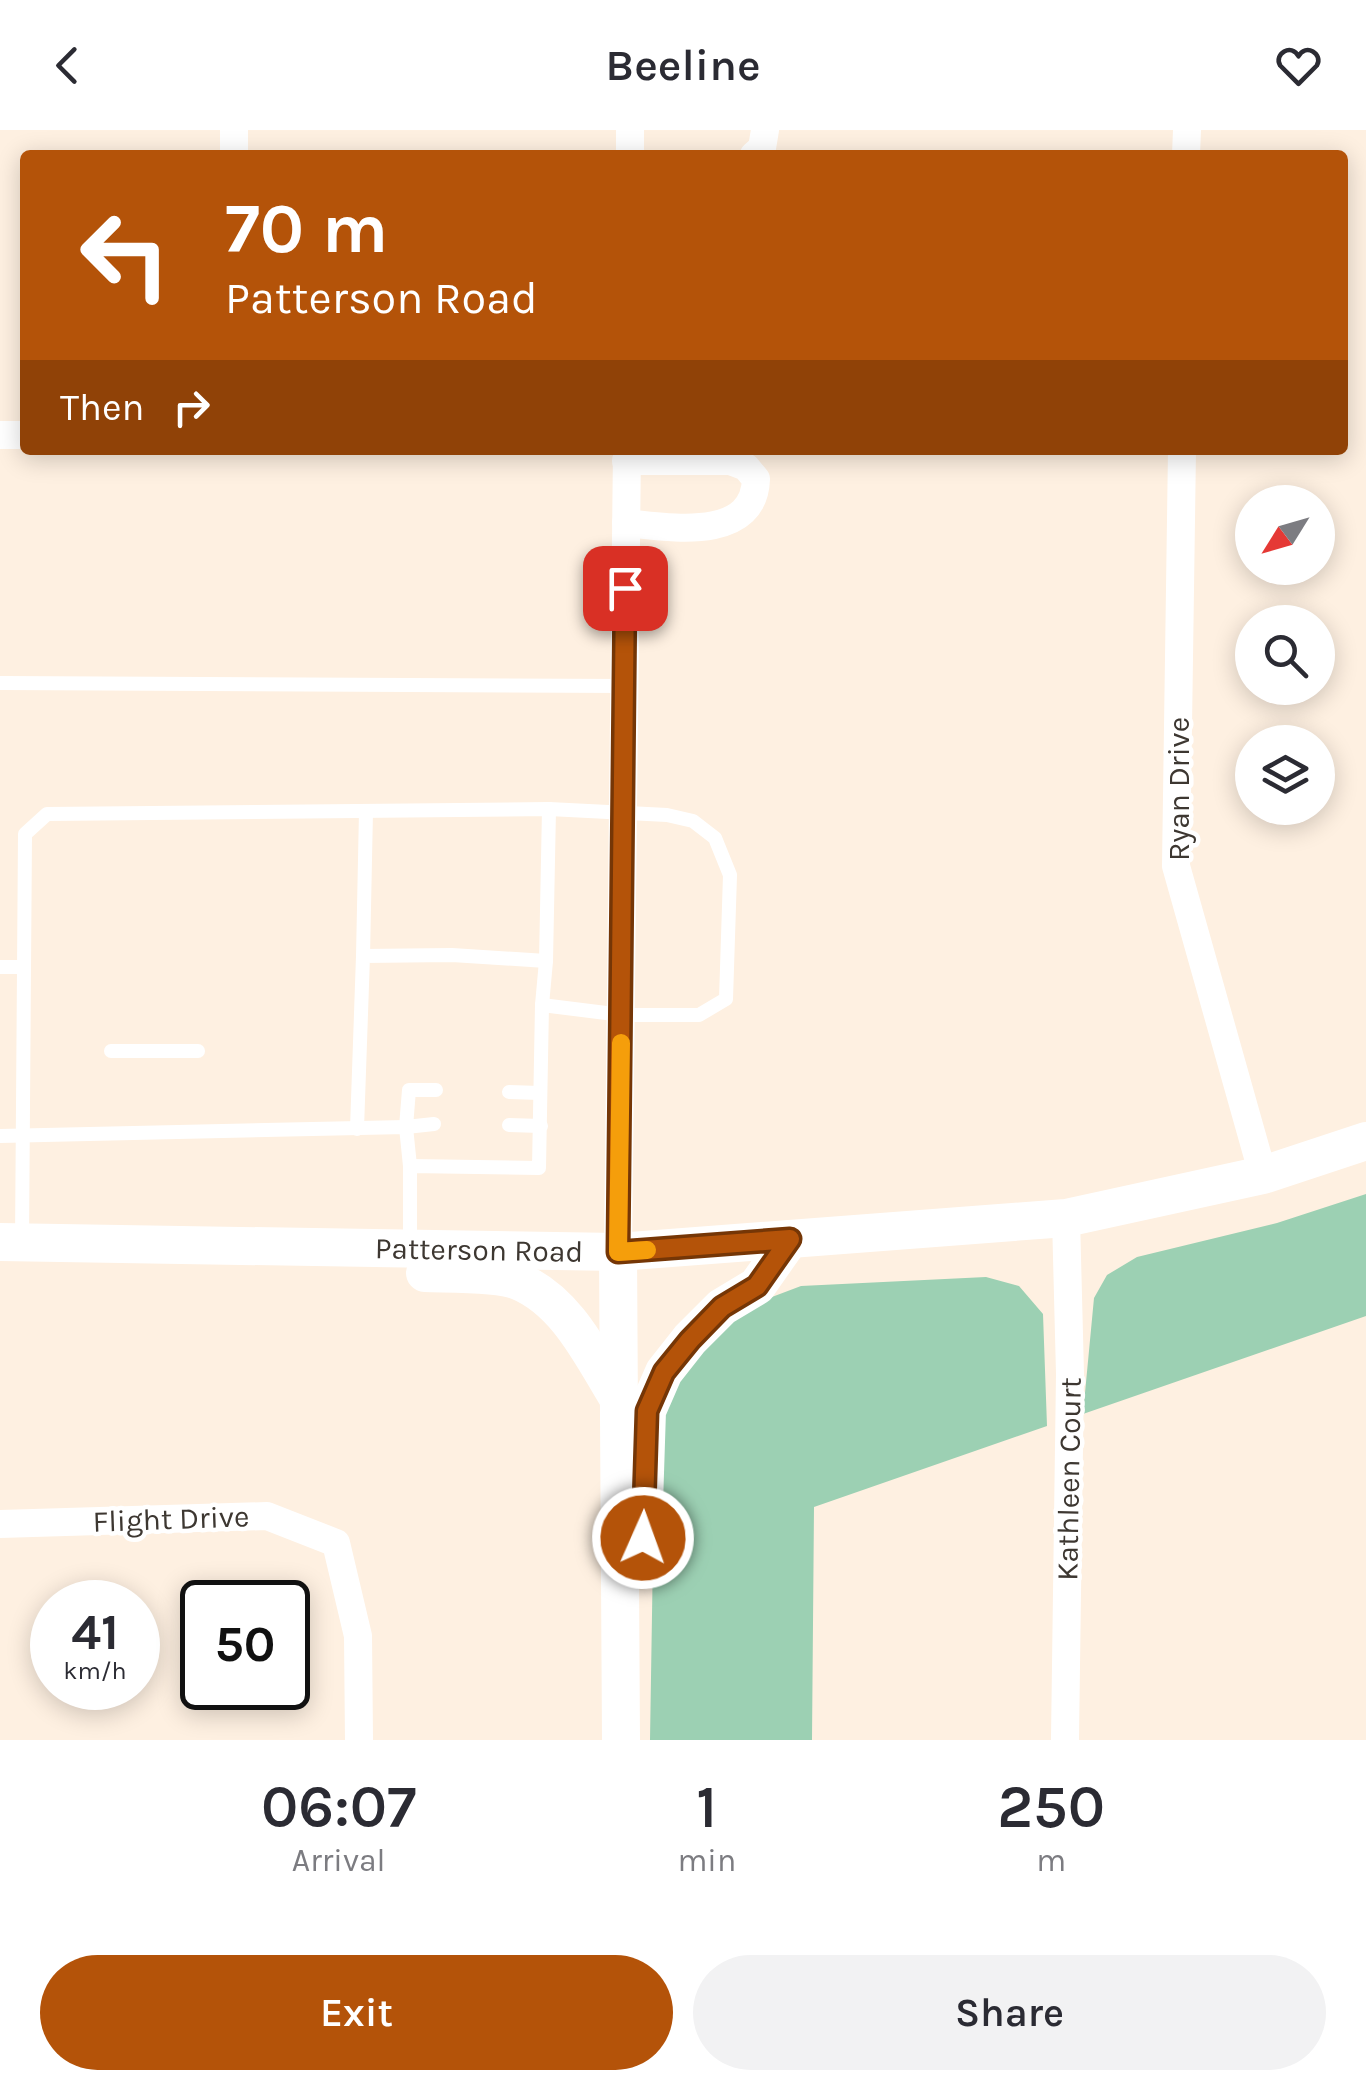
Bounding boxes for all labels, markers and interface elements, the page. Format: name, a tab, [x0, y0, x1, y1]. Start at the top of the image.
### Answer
icon: back	[40, 38, 95, 93]
icon: heart	[1271, 38, 1326, 93]
text: Beeline	[605, 39, 761, 91]
text: 70 m	[225, 188, 388, 270]
icon: left	[60, 190, 190, 320]
text: Patterson Road	[225, 272, 538, 324]
icon: right	[164, 380, 219, 435]
text: Then	[60, 385, 144, 430]
north arrow	[1235, 485, 1335, 585]
map controls	[1235, 485, 1335, 825]
pin	[583, 546, 668, 631]
icon: arrive	[598, 561, 653, 616]
button: search	[1235, 605, 1335, 705]
street label: Ryan Drive	[1161, 717, 1197, 861]
button: layers	[1235, 725, 1335, 825]
street label: Patterson Road	[375, 1230, 583, 1270]
street label: Kathleen Court	[1049, 1377, 1089, 1581]
position arrow	[591, 1486, 695, 1590]
street label: Flight Drive	[92, 1498, 250, 1540]
speed limit sign: 50	[180, 1580, 310, 1710]
text: 41	[71, 1603, 119, 1662]
text: km/h	[63, 1656, 127, 1685]
text: 06:07	[261, 1772, 416, 1842]
text: 1	[696, 1772, 717, 1842]
text: 250	[997, 1772, 1105, 1842]
text: Arrival	[292, 1842, 386, 1879]
text: min	[677, 1842, 736, 1879]
text: m	[1036, 1842, 1066, 1879]
button: Exit	[40, 1955, 673, 2070]
button: Share	[693, 1955, 1326, 2070]

